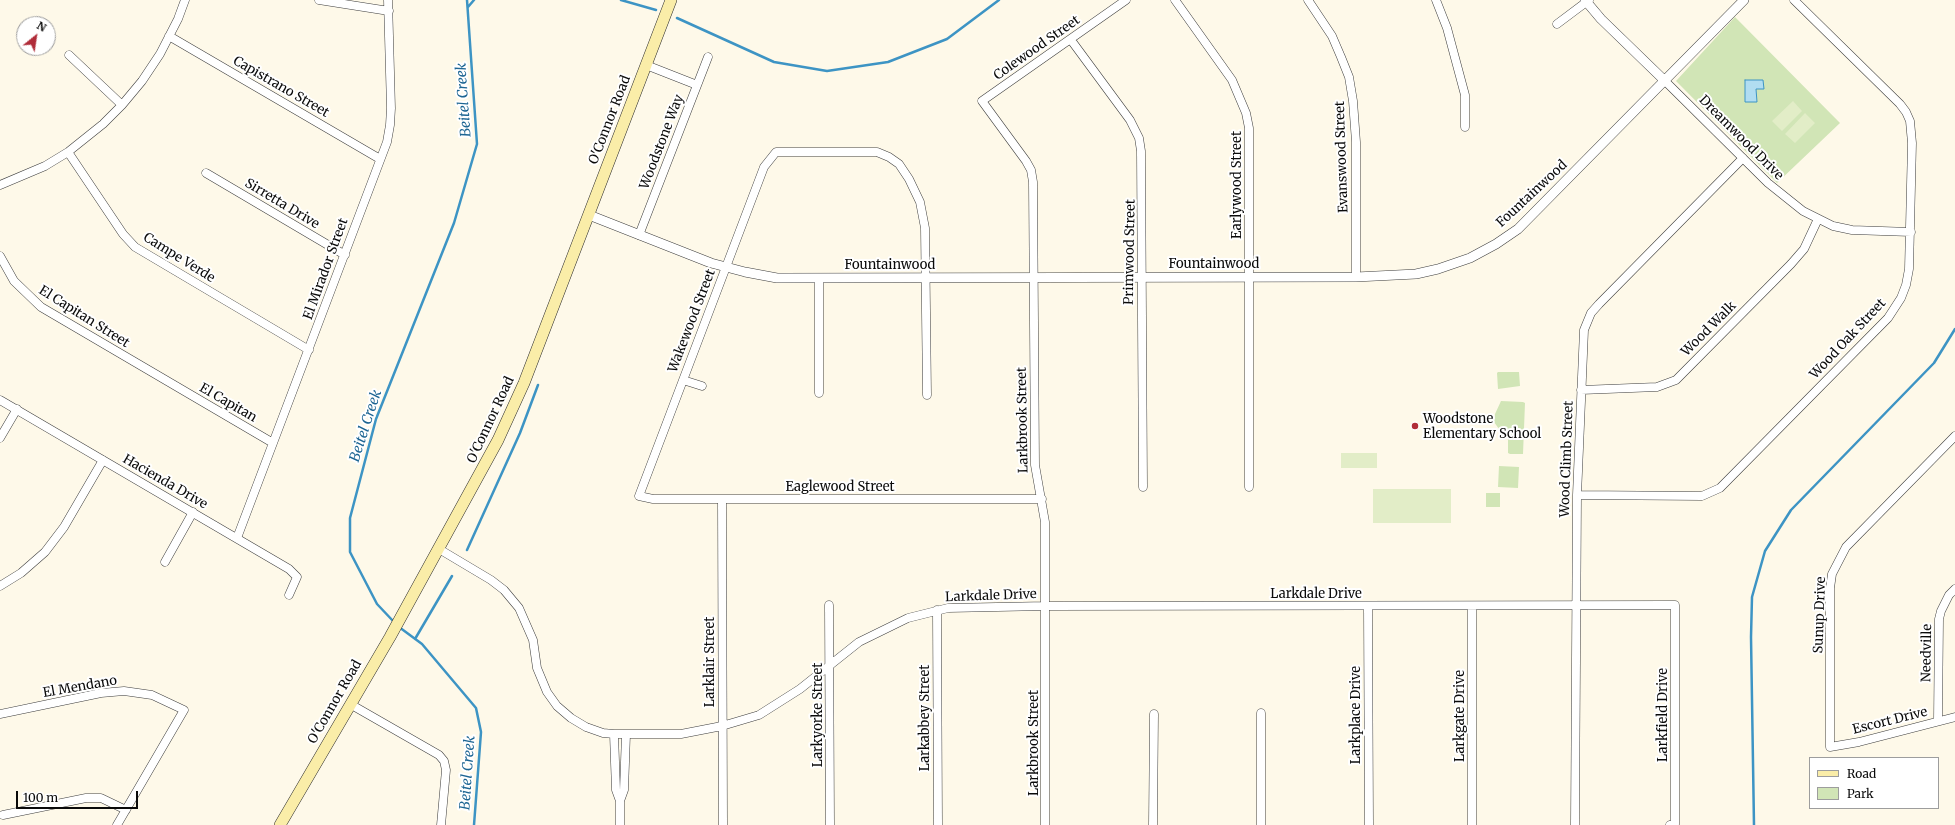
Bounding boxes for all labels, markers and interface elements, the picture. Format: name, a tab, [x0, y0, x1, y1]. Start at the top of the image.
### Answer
street label: Colewood Street	[991, 12, 1083, 84]
north arrow	[16, 16, 56, 56]
text: N	[34, 18, 49, 35]
street label: Capistrano Street	[230, 53, 332, 121]
water label: Beitel Creek	[453, 62, 475, 138]
street label: O'Connor Road	[586, 73, 634, 167]
street label: Woodstone Way	[637, 92, 687, 192]
street label: Dreamwood Drive	[1695, 92, 1787, 184]
street label: Evanswood Street	[1332, 101, 1352, 213]
street label: Earlywood Street	[1229, 131, 1245, 239]
street label: Fountainwood	[1493, 157, 1571, 231]
street label: Sirretta Drive	[242, 176, 322, 232]
street label: Primwood Street	[1121, 199, 1139, 305]
street label: El Mirador Street	[300, 216, 352, 322]
street label: Campe Verde	[140, 230, 218, 286]
street label: Fountainwood	[1169, 256, 1259, 272]
street label: Fountainwood	[845, 257, 935, 273]
street label: Wakewood Street	[665, 267, 719, 375]
street label: El Capitan Street	[36, 283, 132, 351]
street label: Wood Oak Street	[1807, 296, 1889, 382]
street label: Wood Walk	[1678, 298, 1740, 360]
street label: Larkbrook Street	[1014, 367, 1032, 473]
street label: O'Connor Road	[464, 374, 518, 466]
street label: El Capitan	[197, 380, 259, 426]
water label: Beitel Creek	[347, 388, 385, 464]
street label: Wood Climb Street	[1557, 400, 1577, 518]
place label: Woodstone Elementary School	[1423, 411, 1541, 442]
marker: Woodstone Elementary School	[1410, 421, 1420, 431]
street label: Hacienda Drive	[120, 451, 210, 513]
street label: Eaglewood Street	[785, 479, 895, 495]
street label: Sunup Drive	[1811, 576, 1829, 654]
street label: Larkdale Drive	[1270, 586, 1362, 602]
street label: Larkdale Drive	[945, 587, 1037, 605]
street label: Larklair Street	[702, 617, 718, 707]
street label: Needville	[1919, 624, 1935, 682]
street label: O'Connor Road	[305, 657, 365, 747]
street label: Larkyorke Street	[810, 663, 826, 767]
street label: Larkabbey Street	[917, 665, 933, 771]
street label: Larkplace Drive	[1348, 666, 1364, 764]
street label: Larkfield Drive	[1655, 668, 1671, 762]
street label: Larkgate Drive	[1452, 670, 1468, 762]
street label: El Mendano	[42, 673, 118, 701]
street label: Larkbrook Street	[1026, 690, 1042, 796]
street label: Escort Drive	[1851, 704, 1929, 738]
water label: Beitel Creek	[457, 735, 479, 811]
legend	[1809, 757, 1939, 809]
text: Road	[1847, 766, 1876, 781]
scale bar	[18, 783, 140, 809]
text: Park	[1847, 786, 1874, 801]
text: 100 m	[23, 790, 58, 805]

